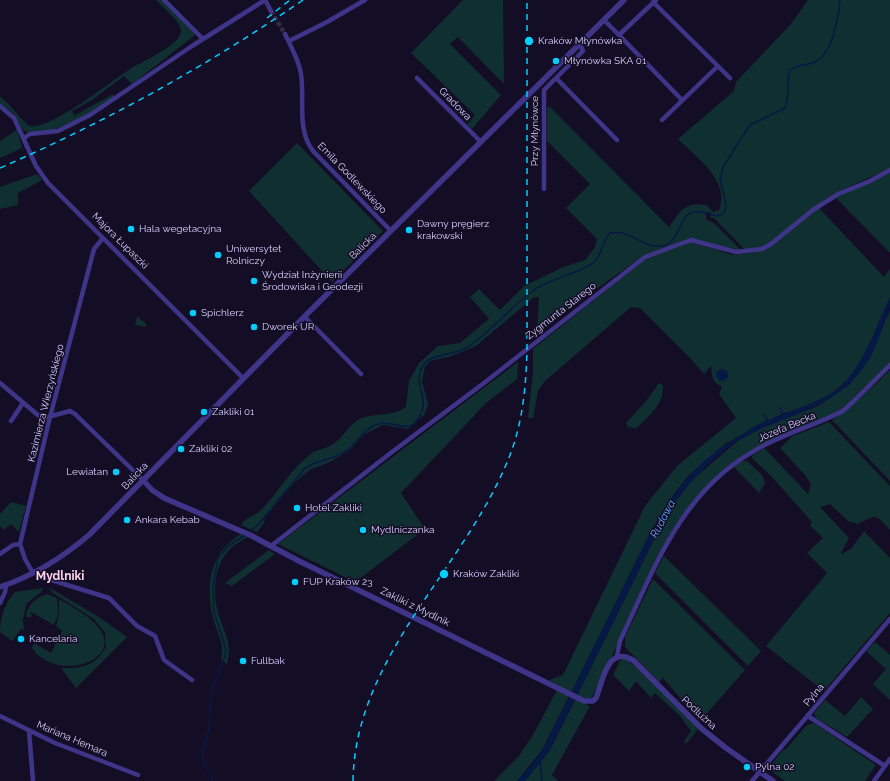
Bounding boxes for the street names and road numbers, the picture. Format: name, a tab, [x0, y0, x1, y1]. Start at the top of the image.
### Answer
street label: Gradowa	[436, 85, 474, 123]
street label: Przy Młynówce	[529, 96, 541, 166]
street label: Emila Godlewskiego	[315, 140, 389, 216]
street label: Majora Łupaszki	[89, 210, 151, 272]
street label: Balicka	[347, 230, 379, 262]
street label: Zygmunta Starego	[523, 280, 599, 342]
street label: Kazimierza Wierzyńskiego	[26, 343, 66, 463]
street label: Józefa Becka	[756, 410, 818, 444]
street label: Balicka	[119, 460, 151, 492]
street label: Zakliki z Mydlnik	[378, 585, 452, 629]
street label: Pylna	[801, 681, 827, 709]
street label: Podłużna	[679, 694, 719, 732]
street label: Mariana Hemara	[35, 719, 109, 759]

